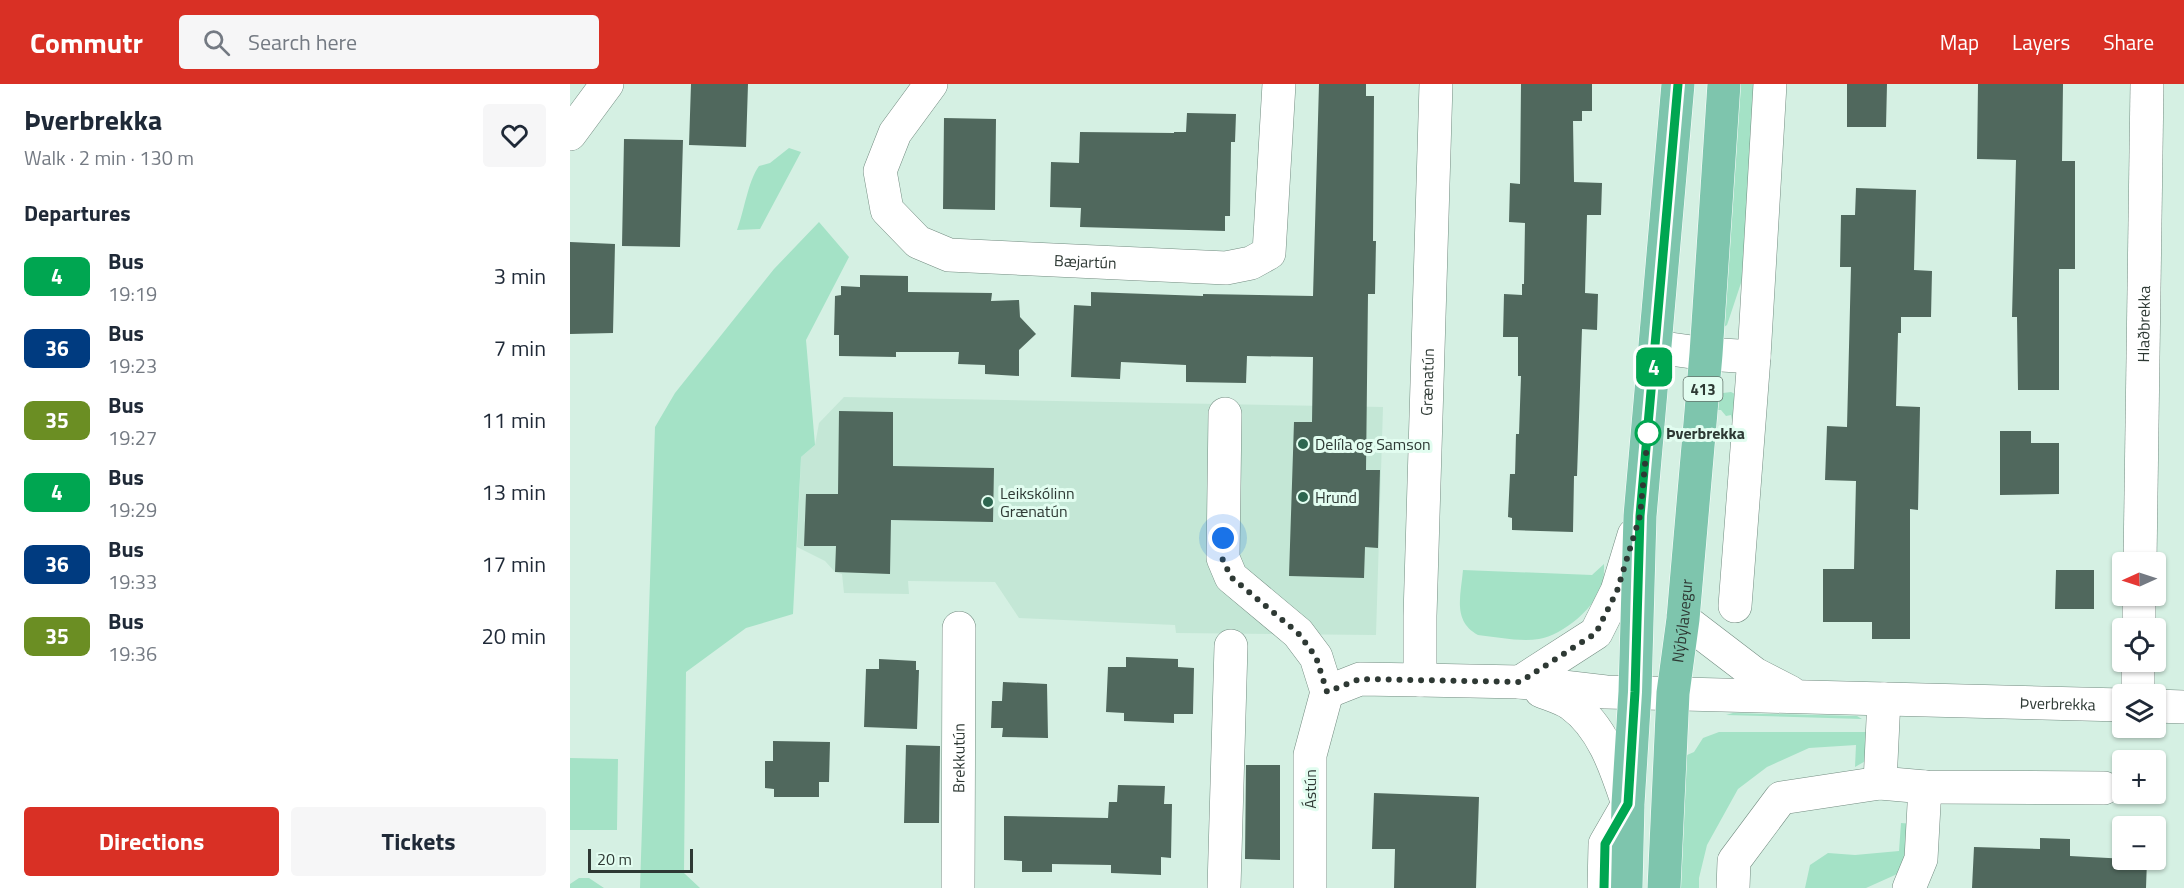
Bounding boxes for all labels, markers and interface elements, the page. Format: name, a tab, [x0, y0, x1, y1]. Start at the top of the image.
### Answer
search box	[179, 15, 599, 69]
text: Commutr	[30, 21, 143, 64]
text: Search here	[248, 25, 357, 59]
icon: search	[200, 26, 233, 59]
text: Map	[1940, 26, 1979, 58]
text: Layers	[2012, 26, 2070, 58]
text: Share	[2103, 26, 2154, 58]
text: Þverbrekka	[24, 98, 162, 141]
button: heart	[483, 104, 546, 167]
text: Walk · 2 min · 130 m	[24, 142, 194, 173]
text: Departures	[24, 196, 131, 230]
text: Bus	[108, 244, 144, 278]
street label: Bæjartún	[1054, 248, 1117, 275]
text: 3 min	[494, 259, 546, 293]
text: 4	[51, 260, 63, 292]
text: 19:19	[108, 278, 157, 309]
street label: Hlaðbrekka	[2131, 286, 2156, 362]
text: Bus	[108, 316, 144, 350]
text: 7 min	[494, 331, 546, 365]
text: 36	[45, 332, 69, 364]
street label: Grænatún	[1414, 348, 1440, 416]
line badge: 4	[1634, 348, 1674, 386]
text: 19:23	[108, 350, 157, 381]
text: 4	[1648, 351, 1660, 383]
road number: 413	[1684, 377, 1722, 401]
text: Bus	[108, 388, 144, 422]
text: 11 min	[481, 403, 546, 437]
text: 35	[45, 404, 69, 436]
marker: Þverbrekka	[1635, 420, 1661, 446]
place label: Þverbrekka	[1666, 421, 1745, 445]
text: 19:27	[108, 422, 157, 453]
place label: Delíla og Samson	[1315, 432, 1431, 456]
marker: Delíla og Samson	[1296, 437, 1310, 451]
text: Bus	[108, 460, 144, 494]
text: 13 min	[481, 475, 546, 509]
text: 4	[51, 476, 63, 508]
place label: Leikskólinn Grænatún	[1000, 481, 1075, 523]
place label: Hrund	[1315, 485, 1357, 509]
marker: Hrund	[1296, 490, 1310, 504]
text: 19:29	[108, 494, 157, 525]
marker: Leikskólinn Grænatún	[981, 495, 995, 509]
your location	[1208, 523, 1238, 553]
text: Bus	[108, 532, 144, 566]
text: 17 min	[481, 547, 546, 581]
text: 36	[45, 548, 69, 580]
north arrow	[2112, 552, 2166, 606]
map controls	[2112, 552, 2166, 870]
text: 19:33	[108, 566, 157, 597]
street label: Nýbýlavegur	[1665, 577, 1698, 664]
text: Bus	[108, 604, 144, 638]
button: locate	[2112, 618, 2166, 672]
text: 20 min	[481, 619, 546, 653]
text: 35	[45, 620, 69, 652]
text: 19:36	[108, 638, 157, 669]
button: layers	[2112, 684, 2166, 738]
street label: Þverbrekka	[2019, 690, 2096, 716]
street label: Brekkutún	[946, 723, 971, 793]
button: +	[2112, 750, 2166, 804]
street label: Ástún	[1298, 769, 1322, 809]
button: Directions	[24, 807, 279, 876]
button: Tickets	[291, 807, 546, 876]
button: −	[2112, 816, 2166, 870]
scale bar	[588, 846, 693, 874]
text: 20 m	[597, 847, 632, 871]

